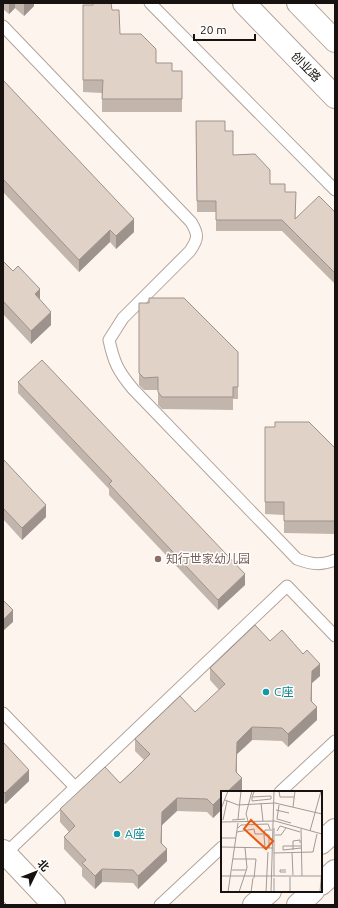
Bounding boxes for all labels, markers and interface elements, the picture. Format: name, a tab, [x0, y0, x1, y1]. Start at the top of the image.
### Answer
scale bar	[194, 16, 255, 42]
text: 20 m	[200, 23, 227, 36]
street label: 创业路	[289, 49, 324, 84]
place label: 知行世家幼儿园	[166, 552, 250, 565]
marker: 知行世家幼儿园	[153, 554, 163, 564]
place label: C座	[274, 685, 293, 698]
marker: C座	[261, 687, 271, 697]
inset map	[221, 791, 322, 892]
place label: A座	[125, 827, 145, 840]
marker: A座	[112, 829, 122, 839]
north arrow	[16, 852, 56, 892]
text: 北	[35, 857, 51, 873]

